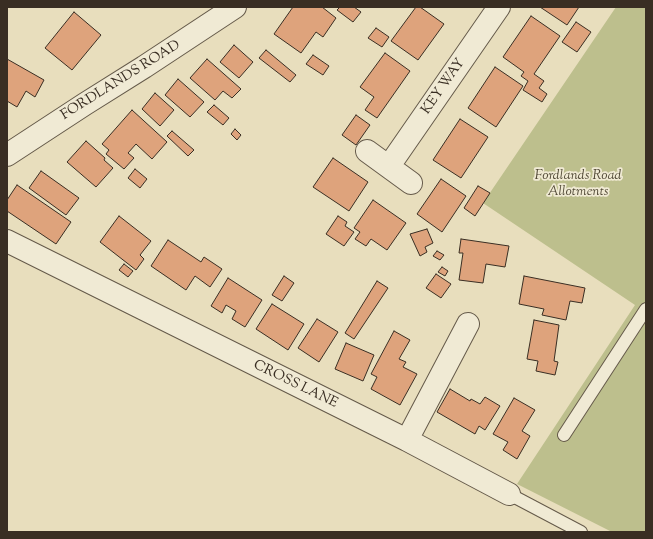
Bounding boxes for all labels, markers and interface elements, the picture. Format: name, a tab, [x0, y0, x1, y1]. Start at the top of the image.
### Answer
street label: FORDLANDS ROAD	[58, 37, 184, 125]
street label: KEY WAY	[419, 56, 469, 118]
park label: Fordlands Road Allotments	[534, 169, 622, 202]
street label: CROSS LANE	[250, 357, 340, 413]

